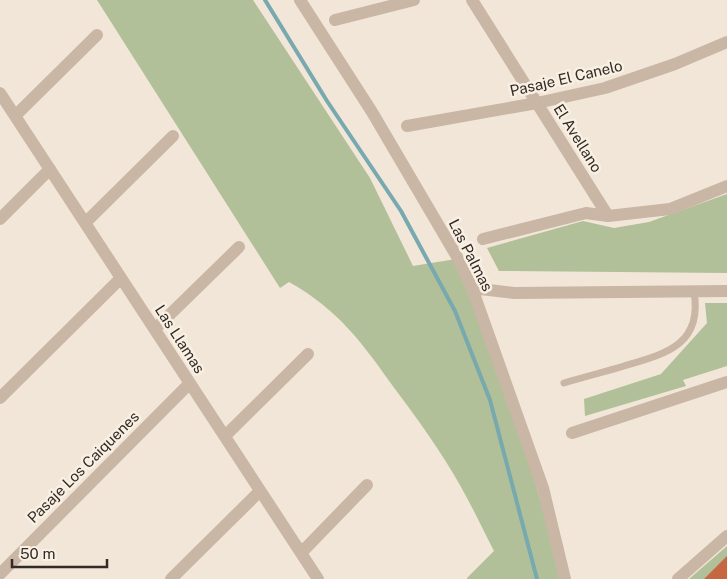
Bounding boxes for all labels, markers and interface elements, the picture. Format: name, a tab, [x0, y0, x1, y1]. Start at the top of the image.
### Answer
street label: Pasaje El Canelo	[508, 57, 624, 99]
street label: El Avellano	[550, 101, 606, 175]
street label: Las Palmas	[446, 216, 496, 294]
street label: Las Llamas	[152, 302, 208, 376]
street label: Pasaje Los Caiquenes	[24, 408, 142, 526]
scale bar	[12, 536, 108, 568]
text: 50 m	[20, 545, 55, 562]

